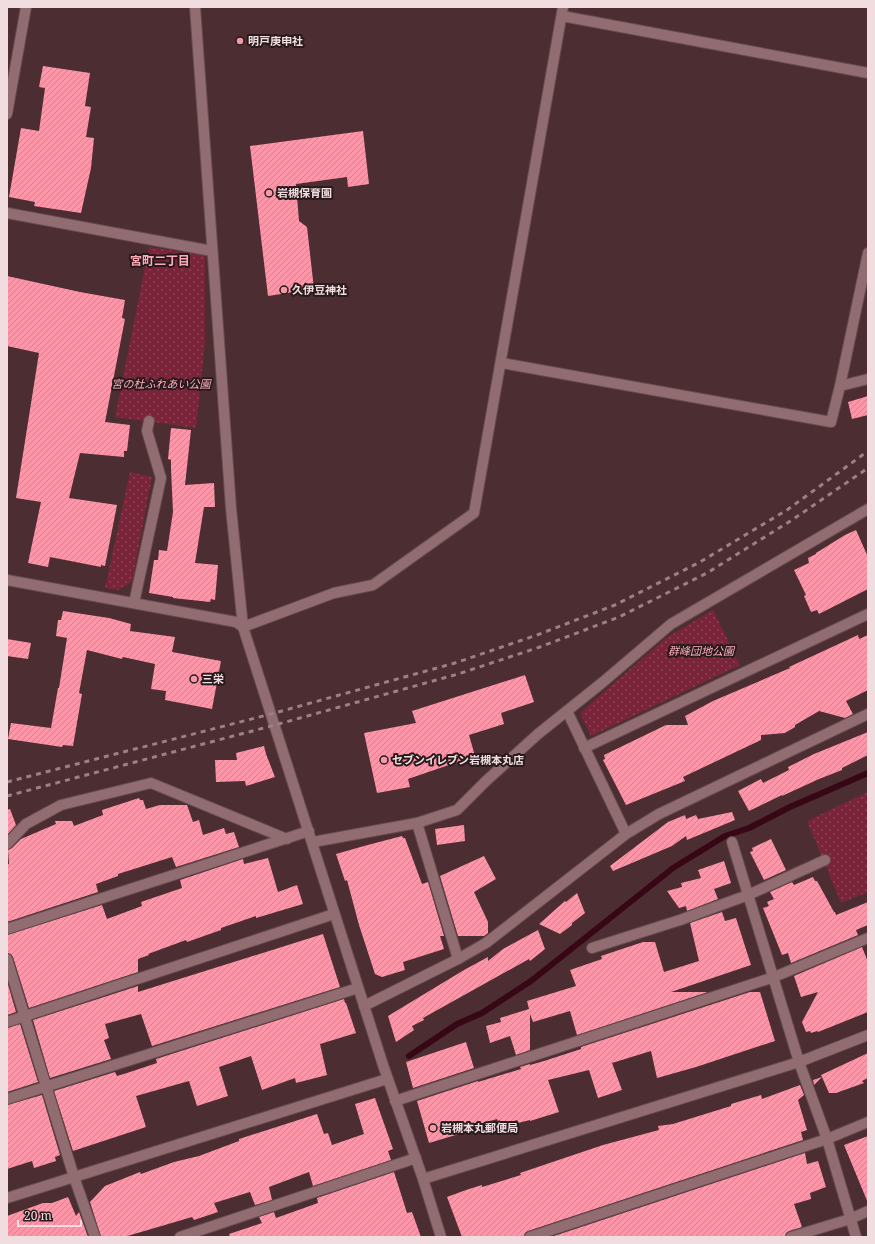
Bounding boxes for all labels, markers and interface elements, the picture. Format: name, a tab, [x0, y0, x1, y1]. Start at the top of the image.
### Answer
place label: 明戸庚申社	[248, 33, 303, 48]
marker: 明戸庚申社	[235, 36, 245, 46]
place label: 岩槻保育園	[277, 185, 332, 200]
marker: 岩槻保育園	[264, 188, 274, 198]
district label: 宮町二丁目	[130, 252, 190, 269]
place label: 久伊豆神社	[292, 282, 347, 297]
marker: 久伊豆神社	[279, 285, 289, 295]
park label: 宮の杜ふれあい公園	[112, 376, 212, 391]
park label: 群峰団地公園	[668, 643, 736, 658]
place label: 三栄	[202, 671, 224, 686]
marker: 三栄	[189, 674, 199, 684]
place label: セブンイレブン岩槻本丸店	[392, 752, 524, 767]
marker: セブンイレブン岩槻本丸店	[379, 755, 389, 765]
place label: 岩槻本丸郵便局	[441, 1120, 518, 1135]
marker: 岩槻本丸郵便局	[428, 1123, 438, 1133]
scale bar	[18, 1202, 81, 1228]
text: 20 m	[24, 1207, 52, 1224]

